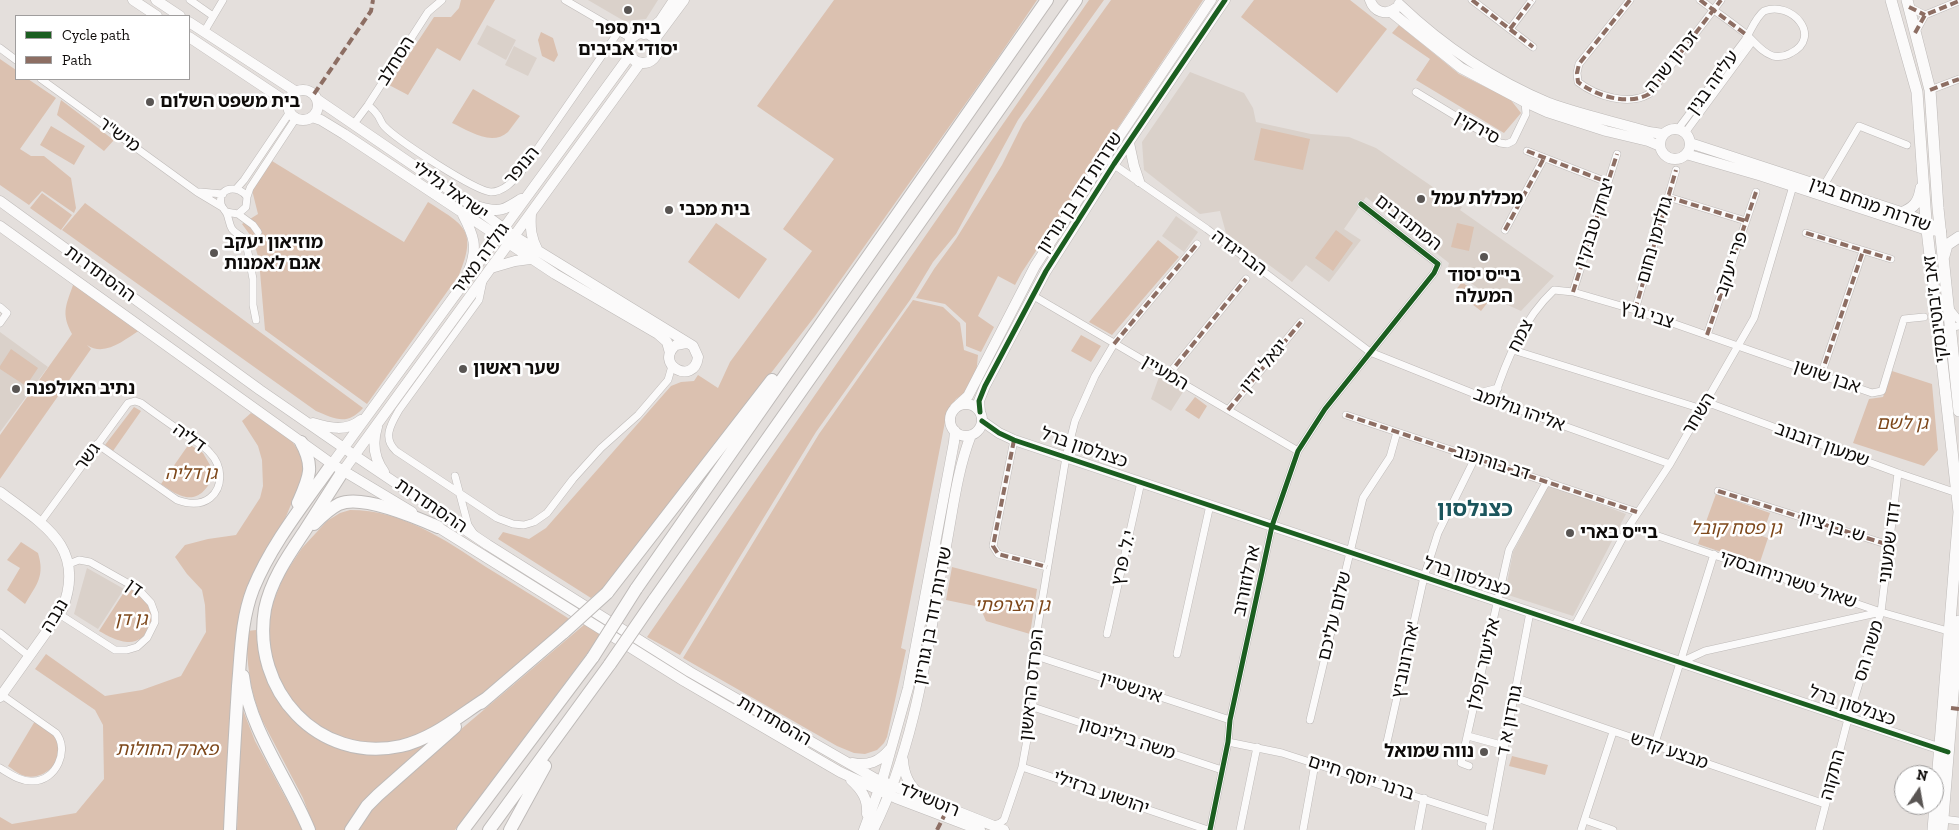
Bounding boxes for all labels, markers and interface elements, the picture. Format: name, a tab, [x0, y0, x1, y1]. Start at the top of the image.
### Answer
marker: בית ספר יסודי אביבים	[622, 4, 634, 16]
legend	[15, 15, 190, 80]
place label: בית ספר יסודי אביבים	[578, 18, 678, 60]
text: Cycle path	[62, 26, 130, 44]
street label: זכרון שרה	[1640, 27, 1704, 97]
street label: הסחלב	[373, 32, 419, 90]
street label: עליזה בגין	[1682, 47, 1744, 119]
text: Path	[62, 51, 92, 69]
place label: בית משפט השלום	[160, 91, 300, 113]
marker: בית משפט השלום	[144, 96, 156, 108]
street label: סירקין	[1451, 107, 1503, 149]
street label: מיש"ר	[94, 113, 144, 157]
street label: שדרות דוד בן גוריון	[1033, 128, 1127, 258]
street label: הנופר	[500, 142, 544, 190]
street label: ישראל גלילי	[408, 157, 492, 225]
street label: שדרות מנחם בגין	[1806, 173, 1934, 237]
street label: יצחק טבנקין	[1570, 175, 1620, 271]
place label: מכללת עמל	[1431, 188, 1523, 210]
street label: המתנדבים	[1370, 190, 1446, 256]
marker: מכללת עמל	[1415, 193, 1427, 205]
street label: גולדמן נחום	[1632, 194, 1678, 286]
place label: בית מכבי	[679, 199, 750, 221]
marker: בית מכבי	[663, 204, 675, 216]
street label: גולדה מאיר	[448, 219, 514, 299]
street label: הבריגדה	[1207, 225, 1271, 281]
street label: פרי יעקב	[1711, 229, 1753, 299]
place label: מוזיאון יעקב אגם לאמנות	[224, 232, 323, 274]
street label: ההסתדרות	[61, 241, 139, 307]
marker: מוזיאון יעקב אגם לאמנות	[208, 247, 220, 259]
marker: בי"ס יסוד המעלה	[1478, 251, 1490, 263]
street label: זאב ז'בוטינסקי	[1919, 254, 1953, 364]
place label: בי"ס יסוד המעלה	[1447, 265, 1521, 308]
street label: צבי גרץ	[1618, 296, 1676, 334]
street label: צמח	[1504, 316, 1538, 356]
street label: יגאל ידין	[1235, 335, 1293, 397]
street label: המעיין	[1138, 351, 1192, 395]
street label: אבן שושן	[1791, 356, 1863, 398]
place label: שער ראשון	[473, 358, 560, 380]
marker: שער ראשון	[457, 363, 469, 375]
place label: נתיב האולפנה	[26, 378, 135, 400]
marker: נתיב האולפנה	[10, 383, 22, 395]
street label: אליהו גולומב	[1470, 384, 1568, 436]
street label: השחר	[1678, 389, 1720, 439]
park label: גן לשם	[1876, 413, 1928, 435]
street label: שמעון דובנוב	[1772, 418, 1872, 472]
street label: דליה	[168, 419, 210, 457]
street label: כצנלסון ברל	[1038, 423, 1130, 473]
street label: גשר	[71, 439, 105, 475]
street label: דב בורוכוב	[1451, 441, 1533, 485]
park label: גן דליה	[165, 463, 217, 485]
street label: ההסתדרות	[391, 474, 471, 538]
district label: כצנלסון	[1437, 497, 1513, 523]
street label: דוד שמעוני	[1874, 501, 1906, 585]
street label: ש. בן ציון	[1797, 507, 1867, 547]
park label: גן פסח קובל	[1690, 518, 1782, 540]
place label: בי"ס בארי	[1580, 522, 1658, 544]
marker: בי"ס בארי	[1564, 527, 1576, 539]
street label: י.ל. פרץ	[1107, 528, 1141, 588]
street label: ארלוזורוב	[1229, 544, 1265, 618]
street label: שדרות דוד בן גוריון	[909, 545, 957, 687]
street label: שאול טשרניחובסקי	[1716, 546, 1860, 614]
street label: כצנלסון ברל	[1420, 553, 1514, 601]
street label: שלום עליכם	[1314, 569, 1356, 663]
street label: דן	[121, 575, 147, 601]
street label: נגבה	[37, 595, 73, 637]
park label: גן הצרפתי	[974, 595, 1050, 617]
park label: גן דן	[115, 609, 147, 631]
street label: אליעזר קפלן	[1463, 616, 1505, 712]
street label: משה הס	[1849, 618, 1889, 684]
street label: אהרונוביץ'	[1387, 620, 1425, 700]
street label: הפרדס הראשון	[1015, 628, 1049, 742]
street label: אינשטיין	[1097, 668, 1165, 708]
street label: כצנלסון ברל	[1806, 681, 1898, 731]
street label: גורדון א ד	[1493, 684, 1527, 758]
street label: ההסתדרות	[733, 691, 815, 751]
street label: משה בילינסון	[1076, 713, 1178, 765]
street label: מבצע קדש	[1627, 728, 1711, 774]
park label: פארק החולות	[116, 739, 218, 761]
place label: נווה שמואל	[1384, 741, 1474, 763]
marker: נווה שמואל	[1478, 746, 1490, 758]
street label: התקוה	[1816, 747, 1850, 803]
street label: ברנר יוסף חיים	[1305, 751, 1417, 805]
north arrow	[1894, 765, 1944, 815]
street label: יהושוע ברזילי	[1050, 766, 1152, 820]
text: N	[1915, 766, 1929, 785]
street label: רוטשילד	[895, 778, 963, 822]

